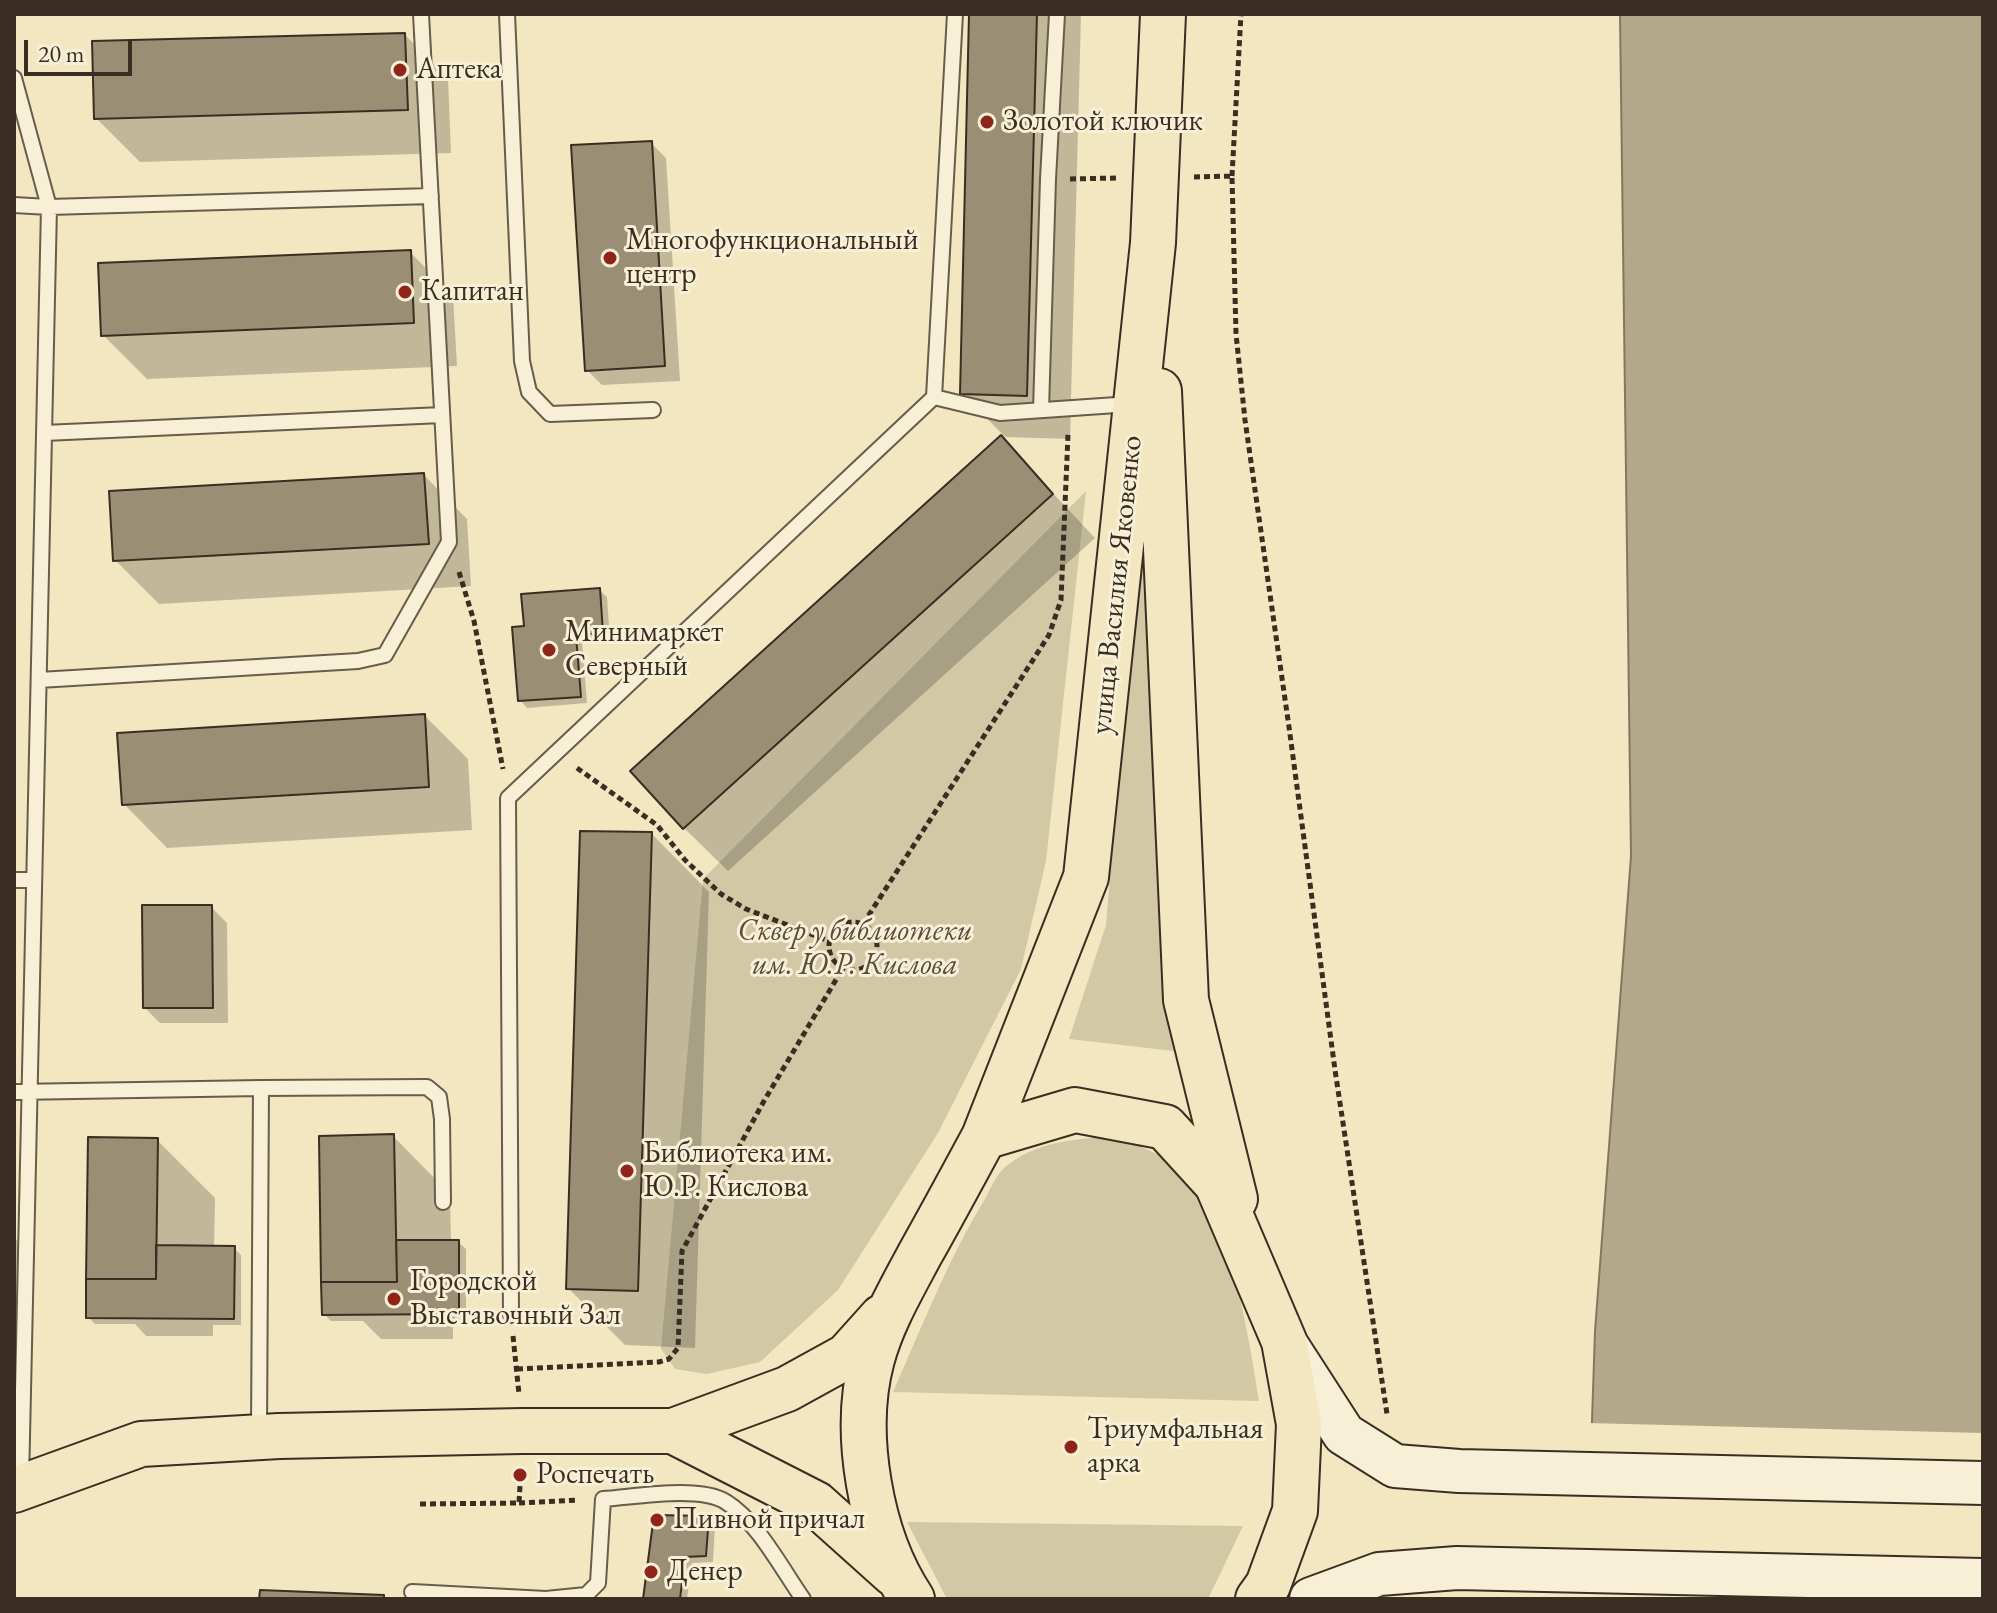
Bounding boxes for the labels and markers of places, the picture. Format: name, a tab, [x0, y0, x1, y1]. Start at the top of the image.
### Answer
place label: Аптека	[416, 52, 502, 88]
marker: Аптека	[391, 61, 409, 79]
place label: Золотой ключик	[1003, 104, 1203, 140]
marker: Золотой ключик	[978, 113, 996, 131]
place label: Многофункциональный центр	[626, 223, 918, 294]
marker: Многофункциональный центр	[601, 249, 619, 267]
place label: Капитан	[421, 274, 524, 310]
marker: Капитан	[396, 283, 414, 301]
place label: Минимаркет Северный	[565, 615, 723, 686]
marker: Минимаркет Северный	[540, 641, 558, 659]
place label: Библиотека им. Ю.Р. Кислова	[643, 1136, 832, 1206]
marker: Библиотека им. Ю.Р. Кислова	[618, 1162, 636, 1180]
place label: Городской Выставочный Зал	[410, 1264, 621, 1334]
marker: Городской Выставочный Зал	[385, 1290, 403, 1308]
place label: Триумфальная арка	[1087, 1412, 1263, 1482]
marker: Триумфальная арка	[1062, 1438, 1080, 1456]
place label: Роспечать	[536, 1457, 654, 1493]
marker: Роспечать	[511, 1466, 529, 1484]
place label: Пивной причал	[673, 1502, 865, 1538]
marker: Пивной причал	[648, 1511, 666, 1529]
place label: Денер	[667, 1554, 743, 1590]
marker: Денер	[642, 1563, 660, 1581]

